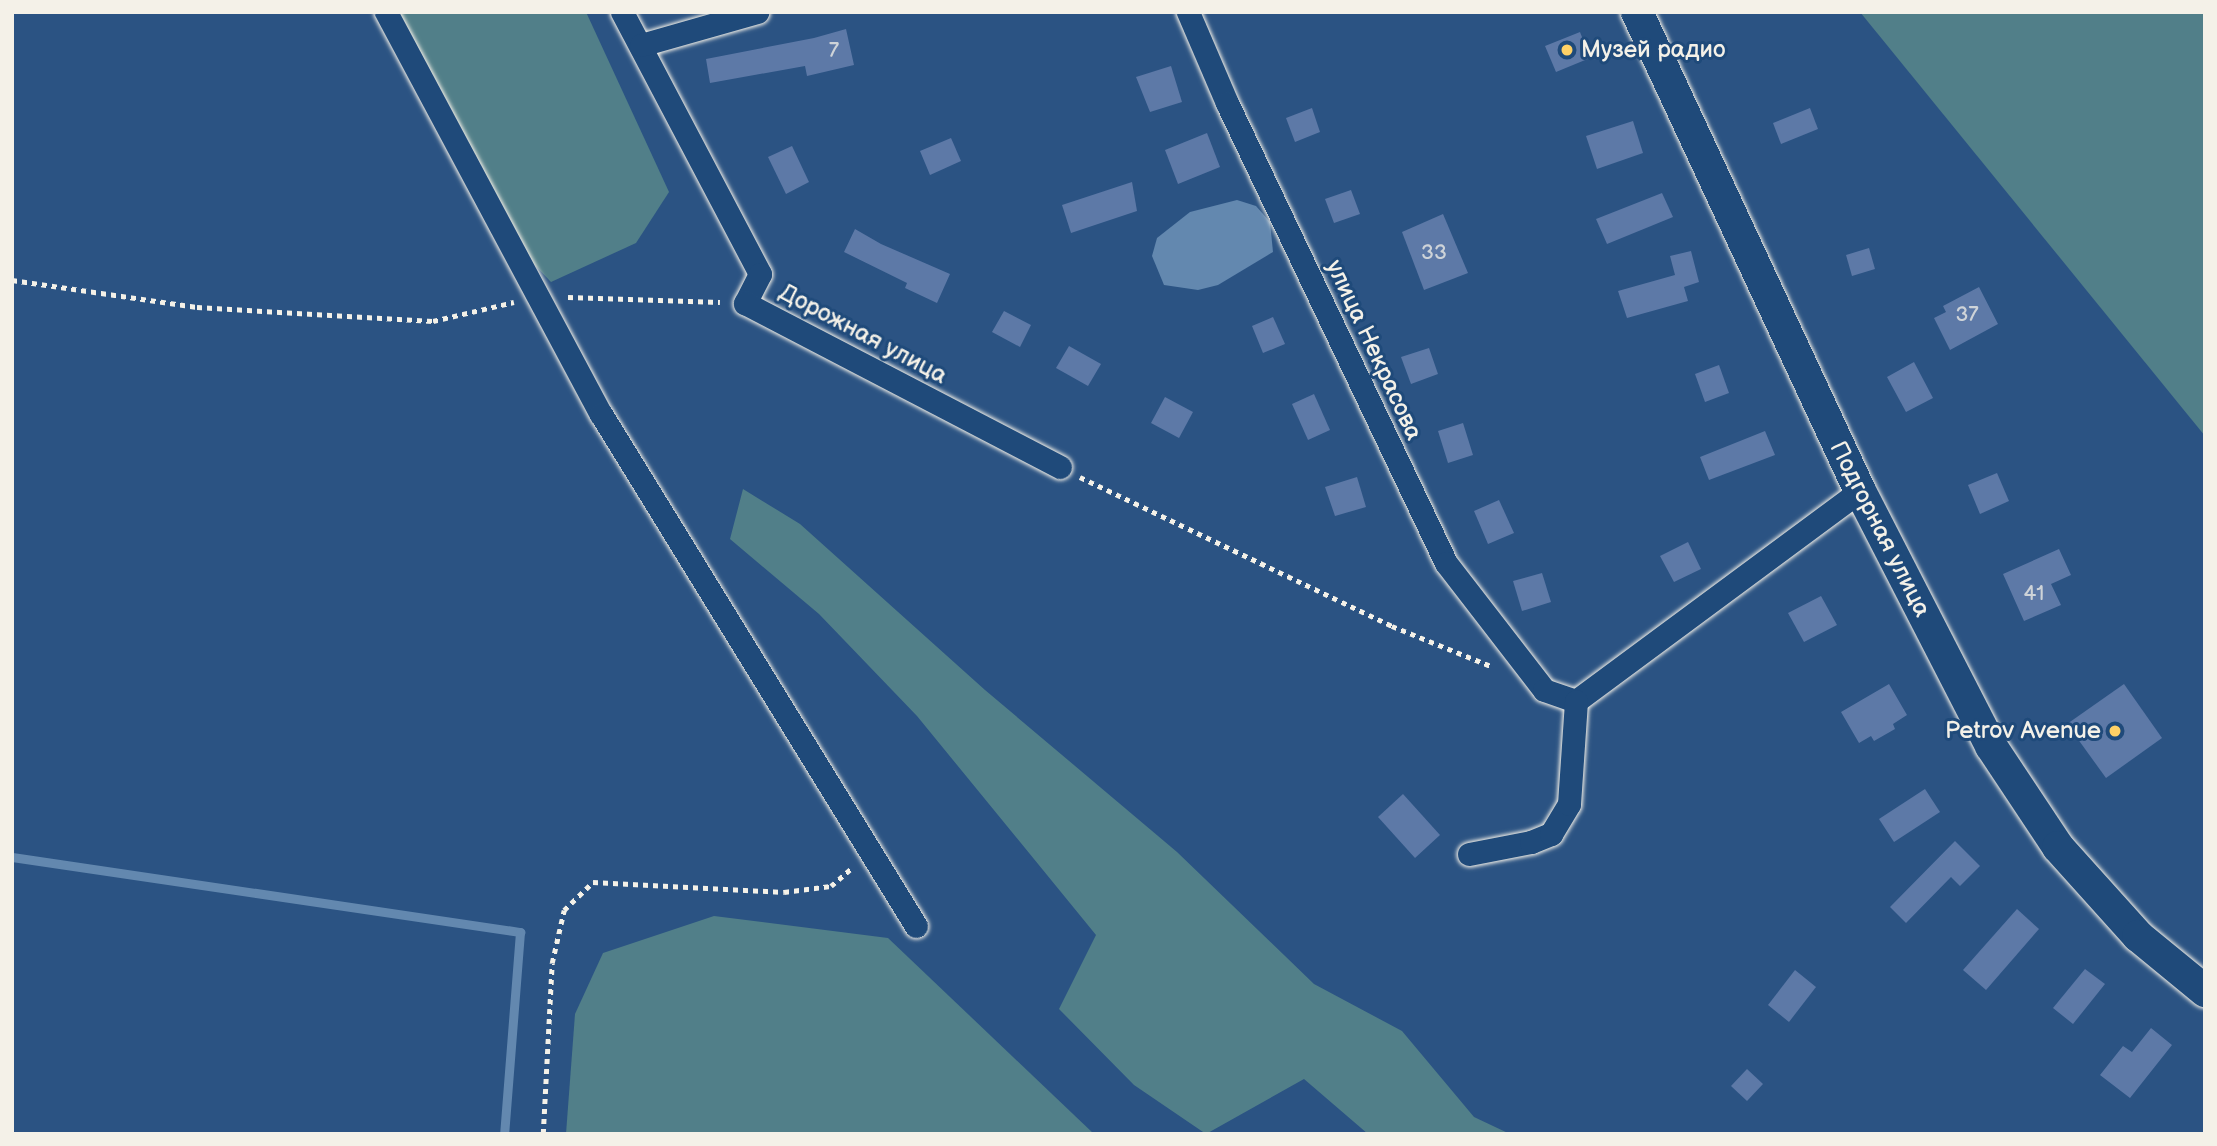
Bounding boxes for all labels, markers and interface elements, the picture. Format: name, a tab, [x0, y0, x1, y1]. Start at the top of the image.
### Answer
place label: Музей радио	[1581, 36, 1725, 64]
house number: 7	[829, 38, 839, 64]
marker: Музей радио	[1559, 42, 1575, 58]
house number: 33	[1421, 240, 1447, 266]
street label: улица Некрасова	[1320, 255, 1428, 445]
street label: Дорожная улица	[774, 278, 952, 390]
house number: 37	[1955, 302, 1979, 328]
street label: Подгорная улица	[1823, 436, 1937, 622]
house number: 41	[2024, 581, 2044, 607]
place label: Petrov Avenue	[1945, 717, 2101, 745]
marker: Petrov Avenue	[2107, 723, 2123, 739]

